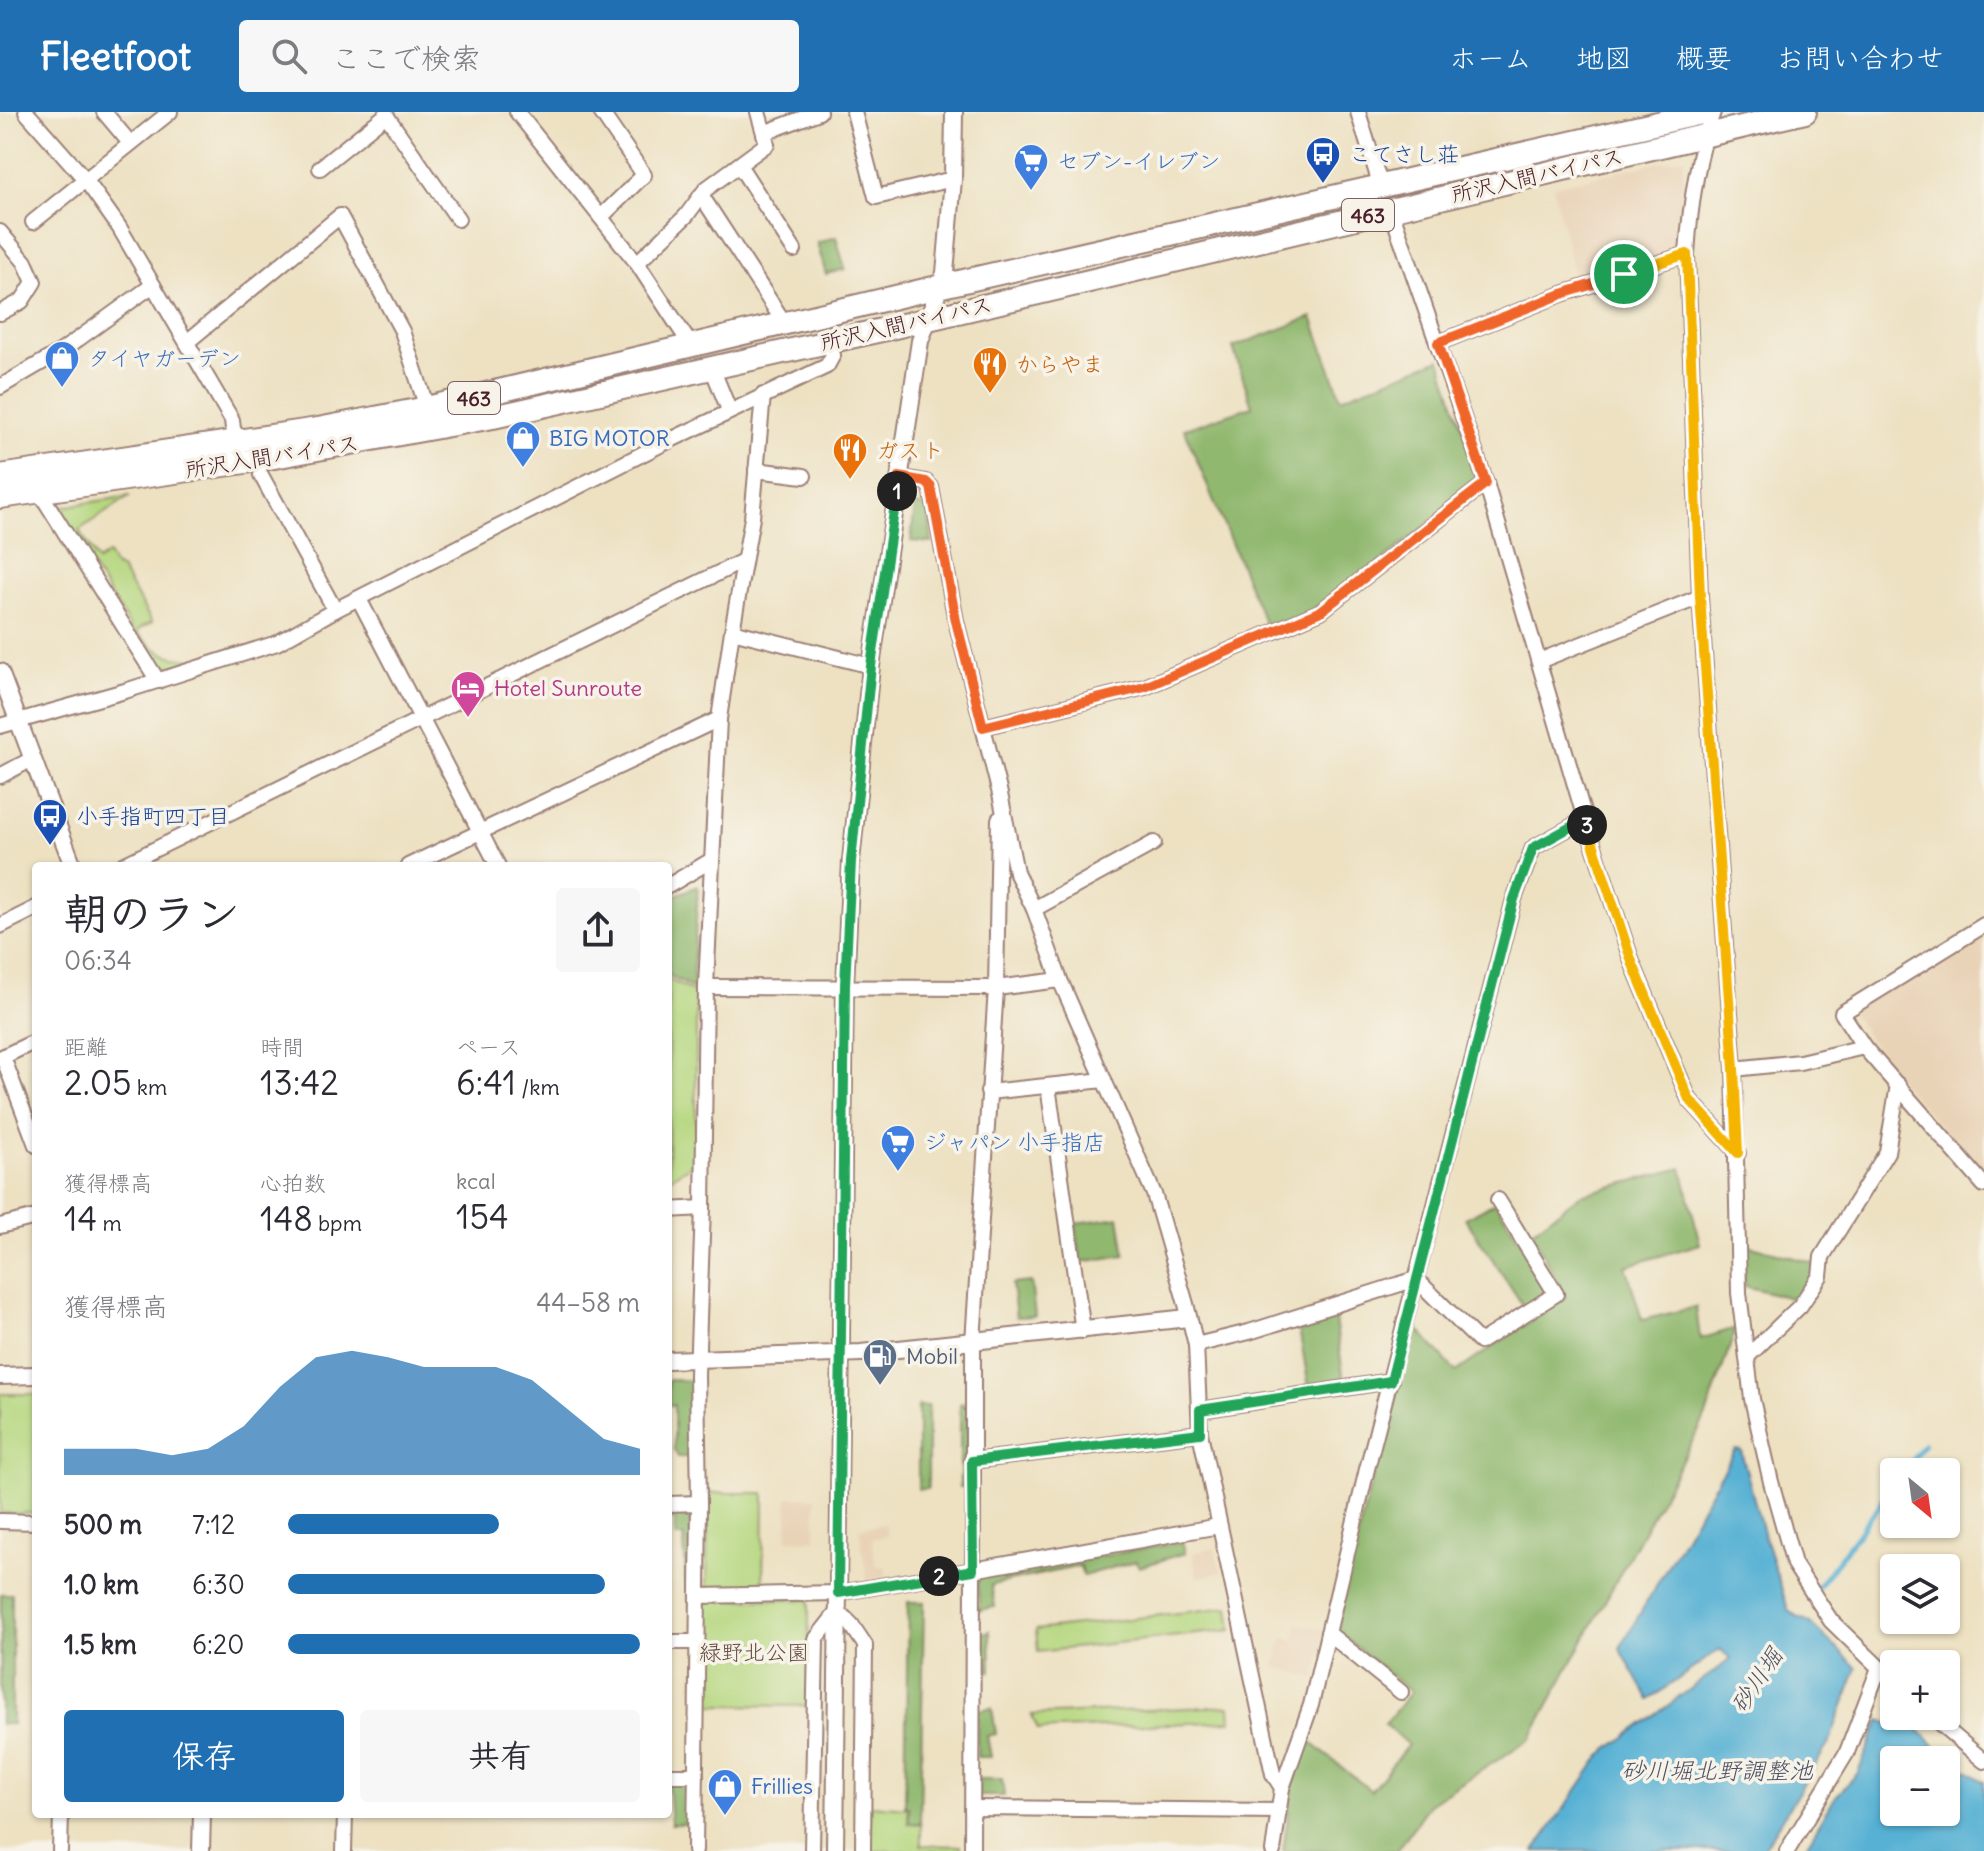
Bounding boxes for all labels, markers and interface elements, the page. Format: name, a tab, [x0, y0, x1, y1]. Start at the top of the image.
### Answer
search box	[239, 20, 799, 92]
text: Fleetfoot	[40, 33, 191, 80]
icon: search	[267, 34, 311, 78]
text: ここで検索	[331, 39, 481, 77]
text: ホーム	[1449, 40, 1532, 76]
text: 地図	[1576, 40, 1632, 76]
text: 概要	[1676, 40, 1732, 76]
text: お問い合わせ	[1776, 40, 1944, 76]
bus stop icon: こてさし荘	[1304, 135, 1342, 185]
place label: こてさし荘	[1349, 140, 1459, 168]
supermarket icon: セブン-イレブン	[1012, 142, 1050, 192]
street label: 所沢入間バイパス	[1448, 142, 1626, 208]
place label: セブン-イレブン	[1057, 147, 1220, 175]
road number: 463	[1342, 199, 1394, 231]
pin	[1590, 240, 1658, 308]
icon: arrive	[1602, 252, 1646, 296]
street label: 所沢入間バイパス	[817, 290, 995, 356]
shop icon: タイヤガーデン	[43, 339, 81, 389]
place label: タイヤガーデン	[88, 344, 241, 372]
restaurant icon: からやま	[971, 345, 1009, 395]
place label: からやま	[1016, 350, 1104, 378]
road number: 463	[448, 382, 500, 414]
shop icon: BIG MOTOR	[504, 419, 542, 469]
place label: BIG MOTOR	[549, 424, 670, 452]
street label: 所沢入間バイパス	[183, 428, 361, 484]
restaurant icon: ガスト	[831, 431, 869, 481]
place label: ガスト	[876, 436, 944, 464]
pin: 1	[877, 471, 917, 511]
text: 1	[893, 477, 901, 505]
hotel icon: Hotel Sunroute	[449, 669, 487, 719]
place label: Hotel Sunroute	[494, 674, 642, 702]
bus stop icon: 小手指町四丁目	[31, 797, 69, 847]
place label: 小手指町四丁目	[76, 802, 230, 830]
pin: 3	[1567, 805, 1607, 845]
text: 3	[1581, 811, 1593, 839]
text: 朝のラン	[64, 886, 240, 941]
button: share	[556, 888, 640, 972]
text: 06:34	[64, 944, 132, 977]
text: 距離	[64, 1033, 108, 1061]
text: 時間	[260, 1033, 304, 1061]
text: ペース	[456, 1033, 521, 1061]
text: 2.05	[64, 1061, 132, 1104]
text: 13:42	[260, 1061, 339, 1104]
text: 6:41	[456, 1061, 516, 1104]
text: km	[132, 1073, 167, 1101]
text: /km	[516, 1073, 560, 1101]
supermarket icon: ジャパン 小手指店	[879, 1123, 917, 1173]
place label: ジャパン 小手指店	[924, 1128, 1105, 1156]
text: kcal	[456, 1167, 496, 1195]
text: 獲得標高	[64, 1169, 152, 1197]
text: 心拍数	[260, 1169, 326, 1197]
text: 154	[456, 1195, 509, 1238]
text: 14	[64, 1197, 97, 1240]
text: 148	[260, 1197, 313, 1240]
text: m	[97, 1209, 122, 1237]
text: bpm	[313, 1209, 362, 1237]
text: 44–58 m	[536, 1286, 640, 1319]
text: 獲得標高	[64, 1290, 168, 1323]
fuel station icon: Mobil	[861, 1337, 899, 1387]
place label: Mobil	[906, 1342, 958, 1370]
north arrow	[1880, 1458, 1960, 1538]
map controls	[1880, 1458, 1960, 1826]
text: 500 m	[64, 1508, 142, 1541]
text: 7:12	[192, 1508, 235, 1541]
button: layers	[1880, 1554, 1960, 1634]
pin: 2	[919, 1556, 959, 1596]
text: 2	[933, 1562, 945, 1590]
text: 1.0 km	[64, 1568, 139, 1601]
text: 6:30	[192, 1568, 245, 1601]
text: 1.5 km	[64, 1628, 137, 1661]
text: 6:20	[192, 1628, 244, 1661]
park label: 緑野北公園	[699, 1638, 809, 1666]
water label: 砂川堀	[1723, 1640, 1790, 1718]
button: +	[1880, 1650, 1960, 1730]
button: 保存	[64, 1710, 344, 1802]
button: 共有	[360, 1710, 640, 1802]
button: −	[1880, 1746, 1960, 1826]
water label: 砂川堀北野調整池	[1621, 1755, 1814, 1785]
shop icon: Frillies	[706, 1767, 744, 1817]
place label: Frillies	[751, 1772, 813, 1800]

